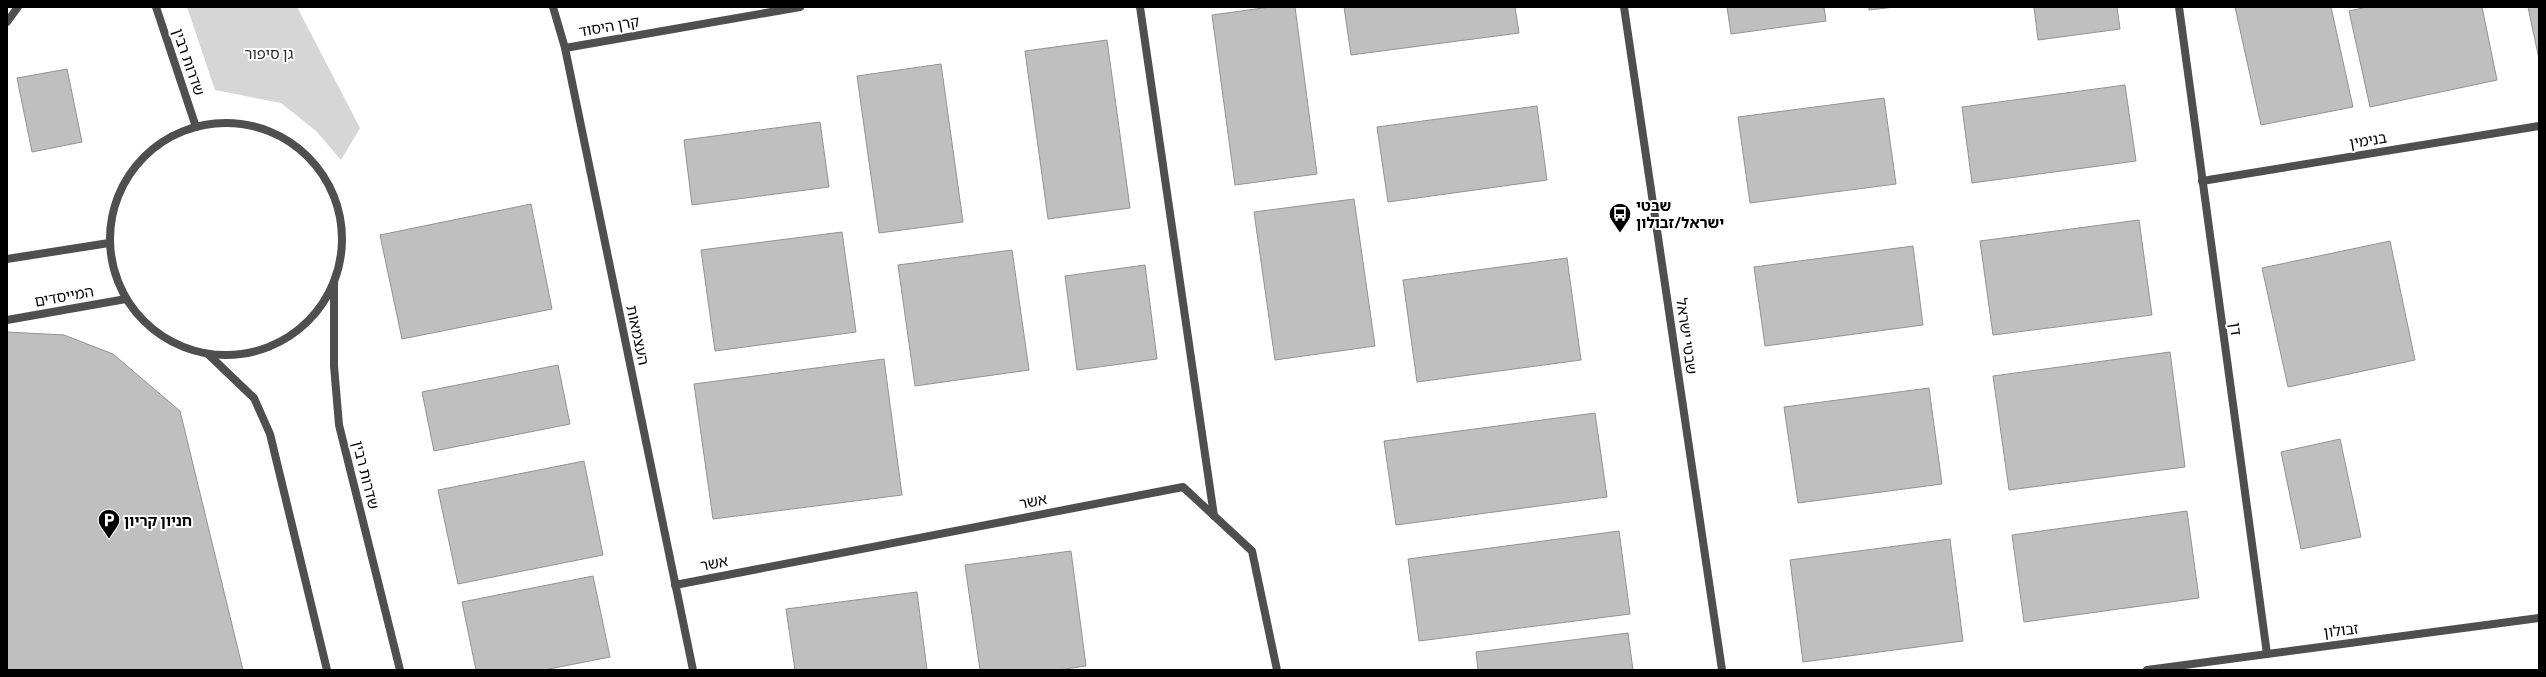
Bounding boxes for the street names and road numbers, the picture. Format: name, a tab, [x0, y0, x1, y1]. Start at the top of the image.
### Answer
street label: קרן היסוד	[577, 9, 641, 43]
street label: שדרות רבין	[167, 25, 211, 99]
street label: בנימין	[2348, 126, 2389, 154]
street label: המייסדים	[32, 279, 96, 313]
street label: שבטי ישראל	[1670, 296, 1704, 376]
street label: העצמאות	[620, 303, 656, 367]
street label: דן	[2224, 321, 2248, 337]
street label: שדרות רבין	[346, 438, 386, 512]
street label: אשר	[1017, 487, 1049, 515]
street label: אשר	[698, 549, 730, 577]
street label: זבולון	[2322, 616, 2360, 644]

